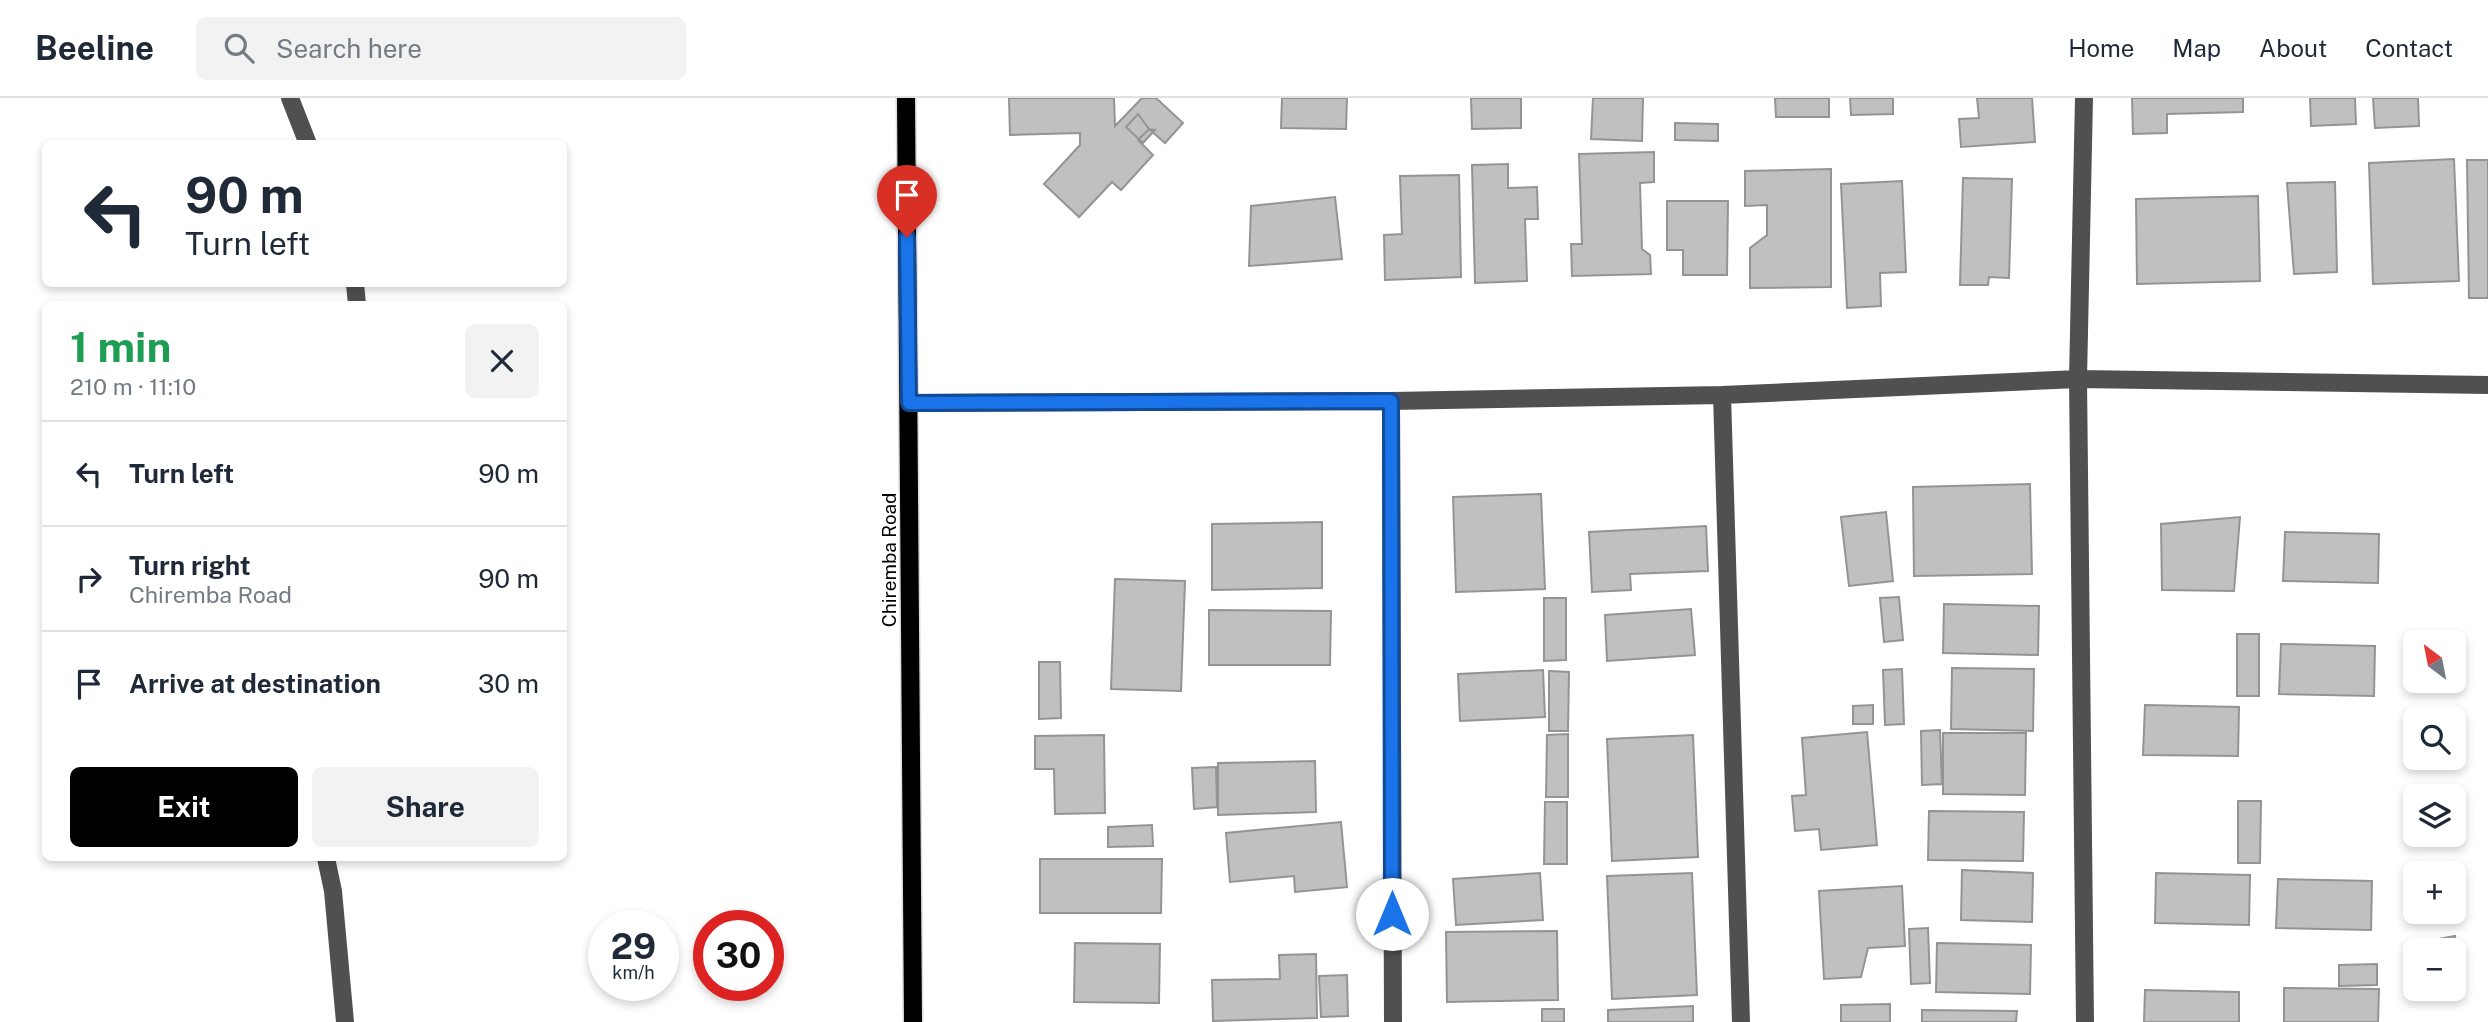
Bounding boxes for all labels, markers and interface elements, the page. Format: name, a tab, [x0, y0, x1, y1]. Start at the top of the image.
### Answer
search box	[196, 17, 686, 80]
text: Beeline	[35, 29, 154, 67]
icon: search	[220, 29, 258, 67]
text: Search here	[276, 33, 422, 64]
text: Home	[2068, 34, 2134, 62]
text: Map	[2172, 34, 2221, 62]
text: About	[2259, 34, 2327, 62]
text: Contact	[2365, 34, 2453, 62]
pin	[877, 165, 937, 237]
text: 90 m	[185, 166, 304, 224]
icon: left	[70, 168, 161, 259]
icon: arrive	[888, 176, 926, 214]
text: Turn left	[185, 225, 310, 262]
text: 1 min	[70, 322, 171, 371]
button: close	[465, 324, 539, 398]
text: 210 m · 11:10	[70, 373, 196, 400]
icon: left	[70, 455, 108, 493]
text: Turn left	[129, 458, 234, 489]
text: 90 m	[478, 458, 539, 489]
street label: Chiremba Road	[878, 493, 900, 627]
text: Turn right	[129, 550, 251, 581]
icon: right	[70, 560, 108, 598]
text: 90 m	[478, 563, 539, 594]
text: Chiremba Road	[129, 581, 292, 608]
north arrow	[2403, 630, 2466, 693]
map controls	[2403, 630, 2466, 1001]
icon: arrive	[70, 665, 108, 703]
text: Arrive at destination	[129, 668, 381, 699]
text: 30 m	[478, 668, 539, 699]
button: search	[2403, 707, 2466, 770]
button: Exit	[70, 767, 298, 847]
button: Share	[312, 767, 539, 847]
button: layers	[2403, 784, 2466, 847]
button: +	[2403, 861, 2466, 924]
position arrow	[1355, 877, 1429, 951]
speed limit sign: 30	[693, 910, 784, 1001]
text: 29	[611, 926, 656, 967]
button: −	[2403, 938, 2466, 1001]
text: km/h	[612, 962, 655, 983]

